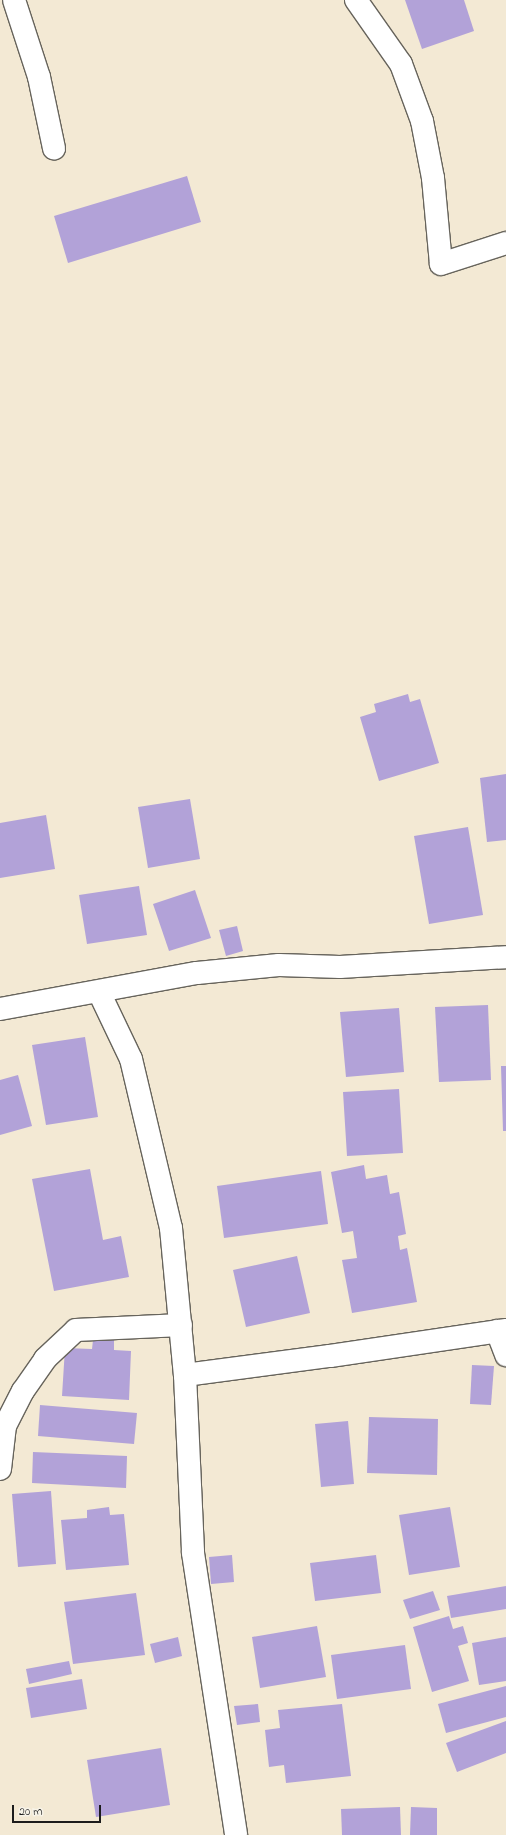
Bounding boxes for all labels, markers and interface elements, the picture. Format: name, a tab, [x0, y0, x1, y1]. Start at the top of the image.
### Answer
scale bar	[14, 1797, 103, 1823]
text: 20 m	[19, 1803, 42, 1821]

